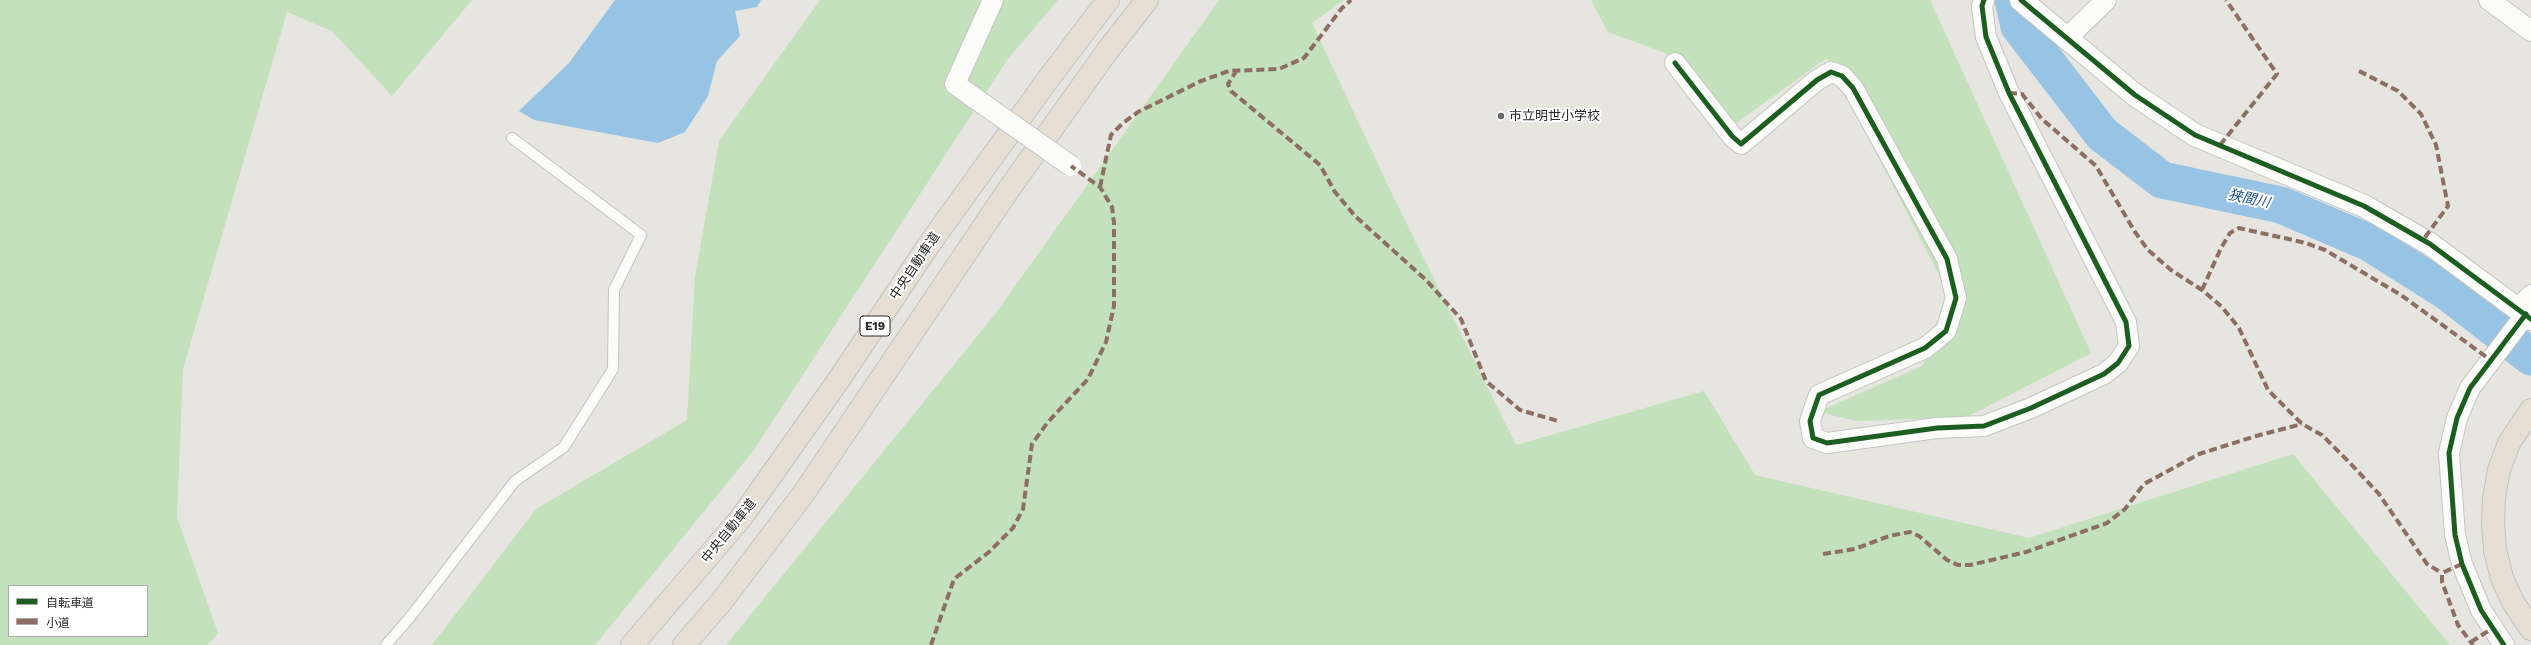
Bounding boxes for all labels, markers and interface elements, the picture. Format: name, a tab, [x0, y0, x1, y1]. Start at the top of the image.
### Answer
place label: 市立明世小学校	[1509, 108, 1600, 124]
marker: 市立明世小学校	[1496, 111, 1506, 121]
water label: 狭間川	[2227, 186, 2271, 212]
street label: 中央自動車道	[887, 229, 943, 303]
road number: E19	[860, 316, 890, 336]
street label: 中央自動車道	[698, 496, 760, 566]
legend	[8, 585, 148, 637]
text: 自転車道	[46, 596, 94, 610]
text: 小道	[46, 616, 70, 630]

